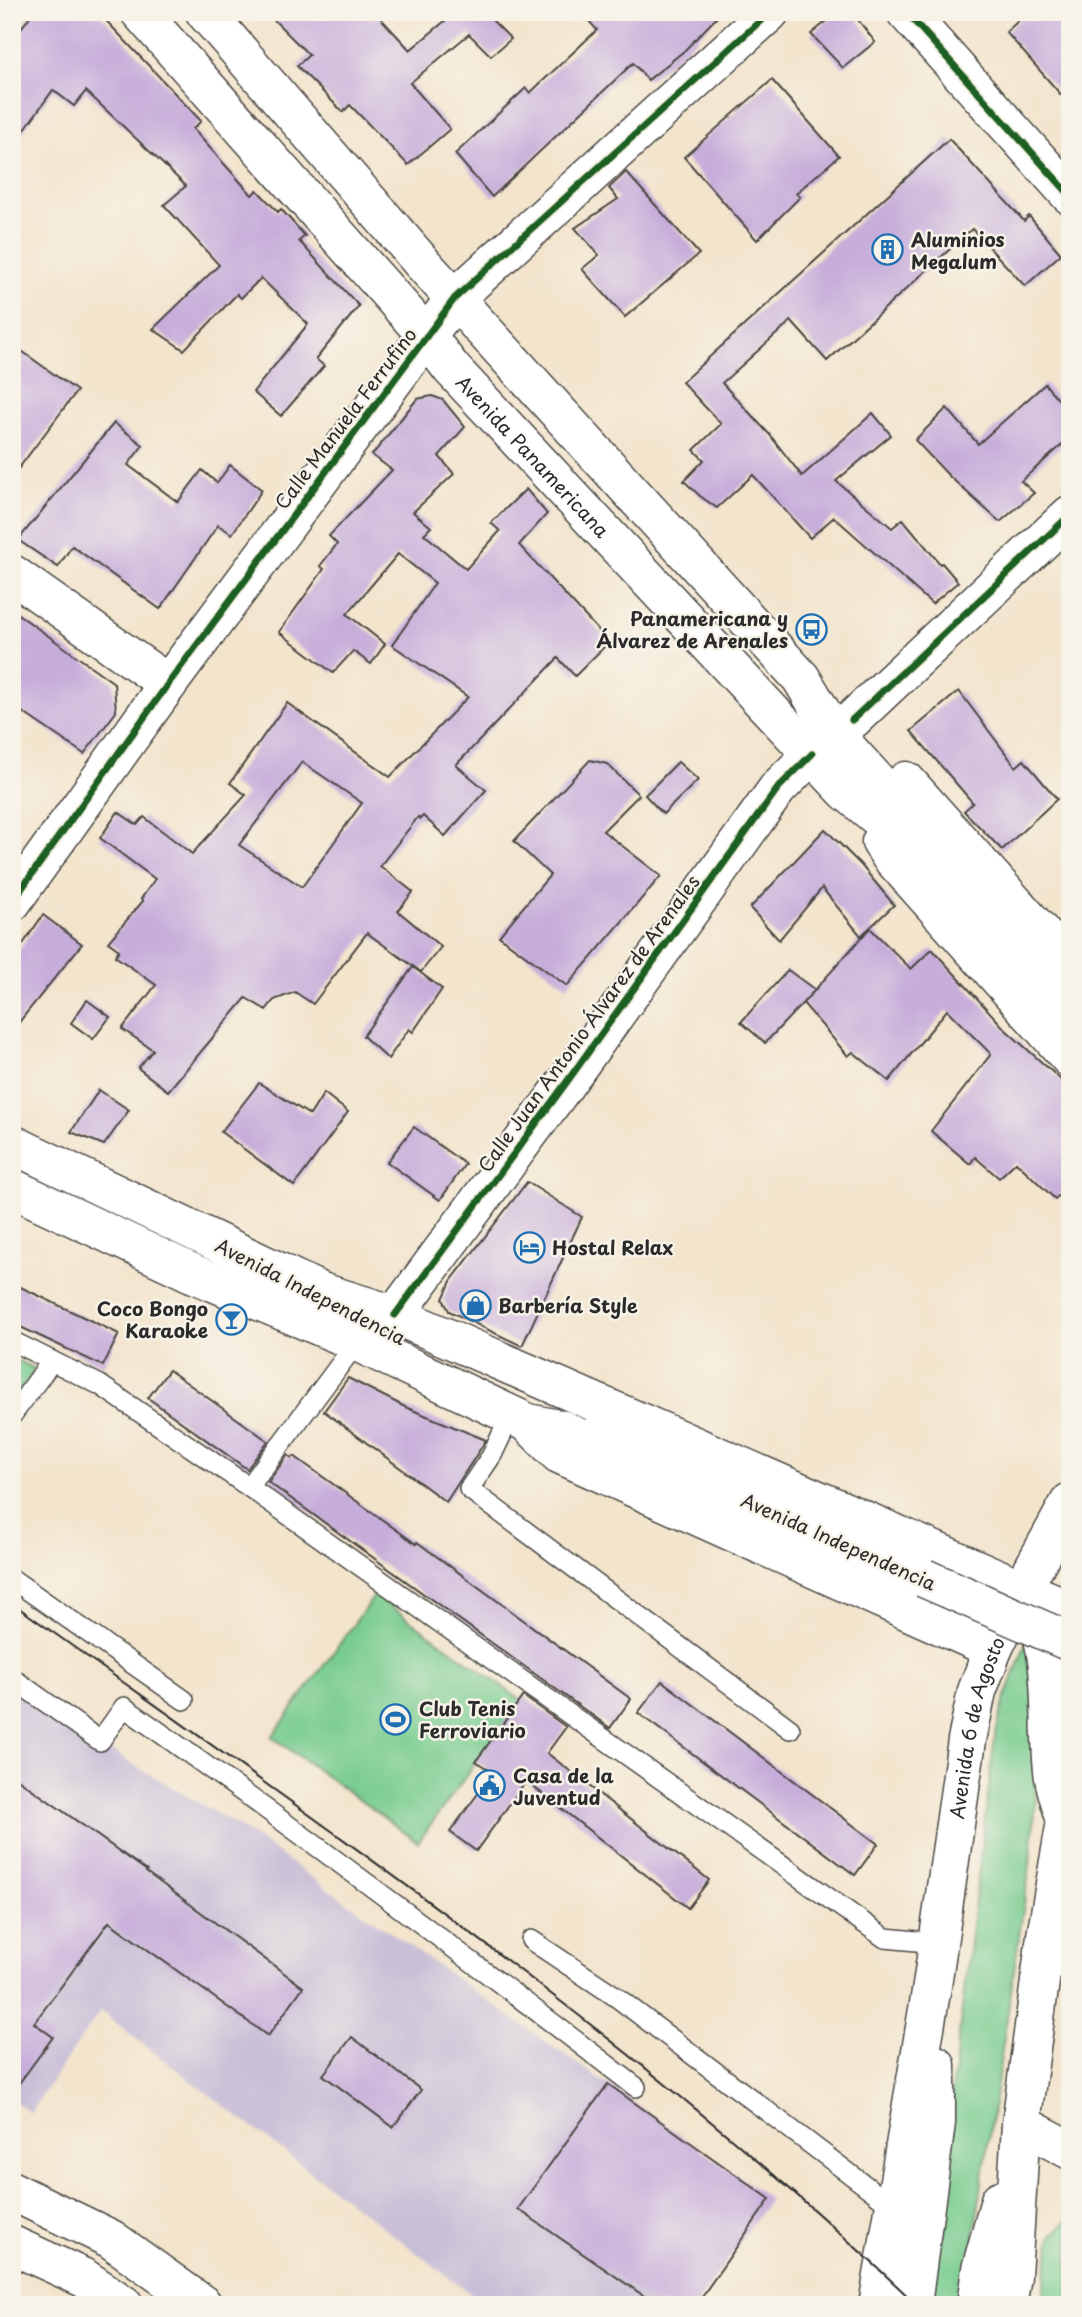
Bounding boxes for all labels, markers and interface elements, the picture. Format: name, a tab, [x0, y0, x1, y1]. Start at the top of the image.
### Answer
place label: Aluminios Megalum	[911, 225, 1005, 275]
building icon: Aluminios Megalum	[871, 233, 905, 267]
street label: Calle Manuela Ferrufino	[267, 321, 423, 515]
street label: Avenida Panamericana	[450, 368, 616, 543]
place label: Panamericana y Álvarez de Arenales	[596, 604, 788, 654]
bus stop icon: Panamericana y Álvarez de Arenales	[794, 612, 828, 646]
street label: Calle Juan Antonio Álvarez de Arenales	[470, 869, 706, 1177]
hotel icon: Hostal Relax	[512, 1230, 546, 1264]
street label: Avenida Independencia	[211, 1231, 411, 1351]
place label: Hostal Relax	[552, 1233, 674, 1261]
shop icon: Barbería Style	[458, 1288, 492, 1322]
place label: Barbería Style	[498, 1291, 638, 1319]
place label: Coco Bongo Karaoke	[97, 1294, 208, 1344]
bar icon: Coco Bongo Karaoke	[214, 1302, 248, 1336]
street label: Avenida Independencia	[737, 1485, 941, 1597]
street label: Avenida 6 de Agosto	[942, 1632, 1011, 1821]
place label: Club Tenis Ferroviario	[419, 1694, 526, 1744]
sports icon: Club Tenis Ferroviario	[379, 1702, 413, 1736]
place label: Casa de la Juventud	[513, 1761, 614, 1811]
public building icon: Casa de la Juventud	[473, 1769, 507, 1803]

